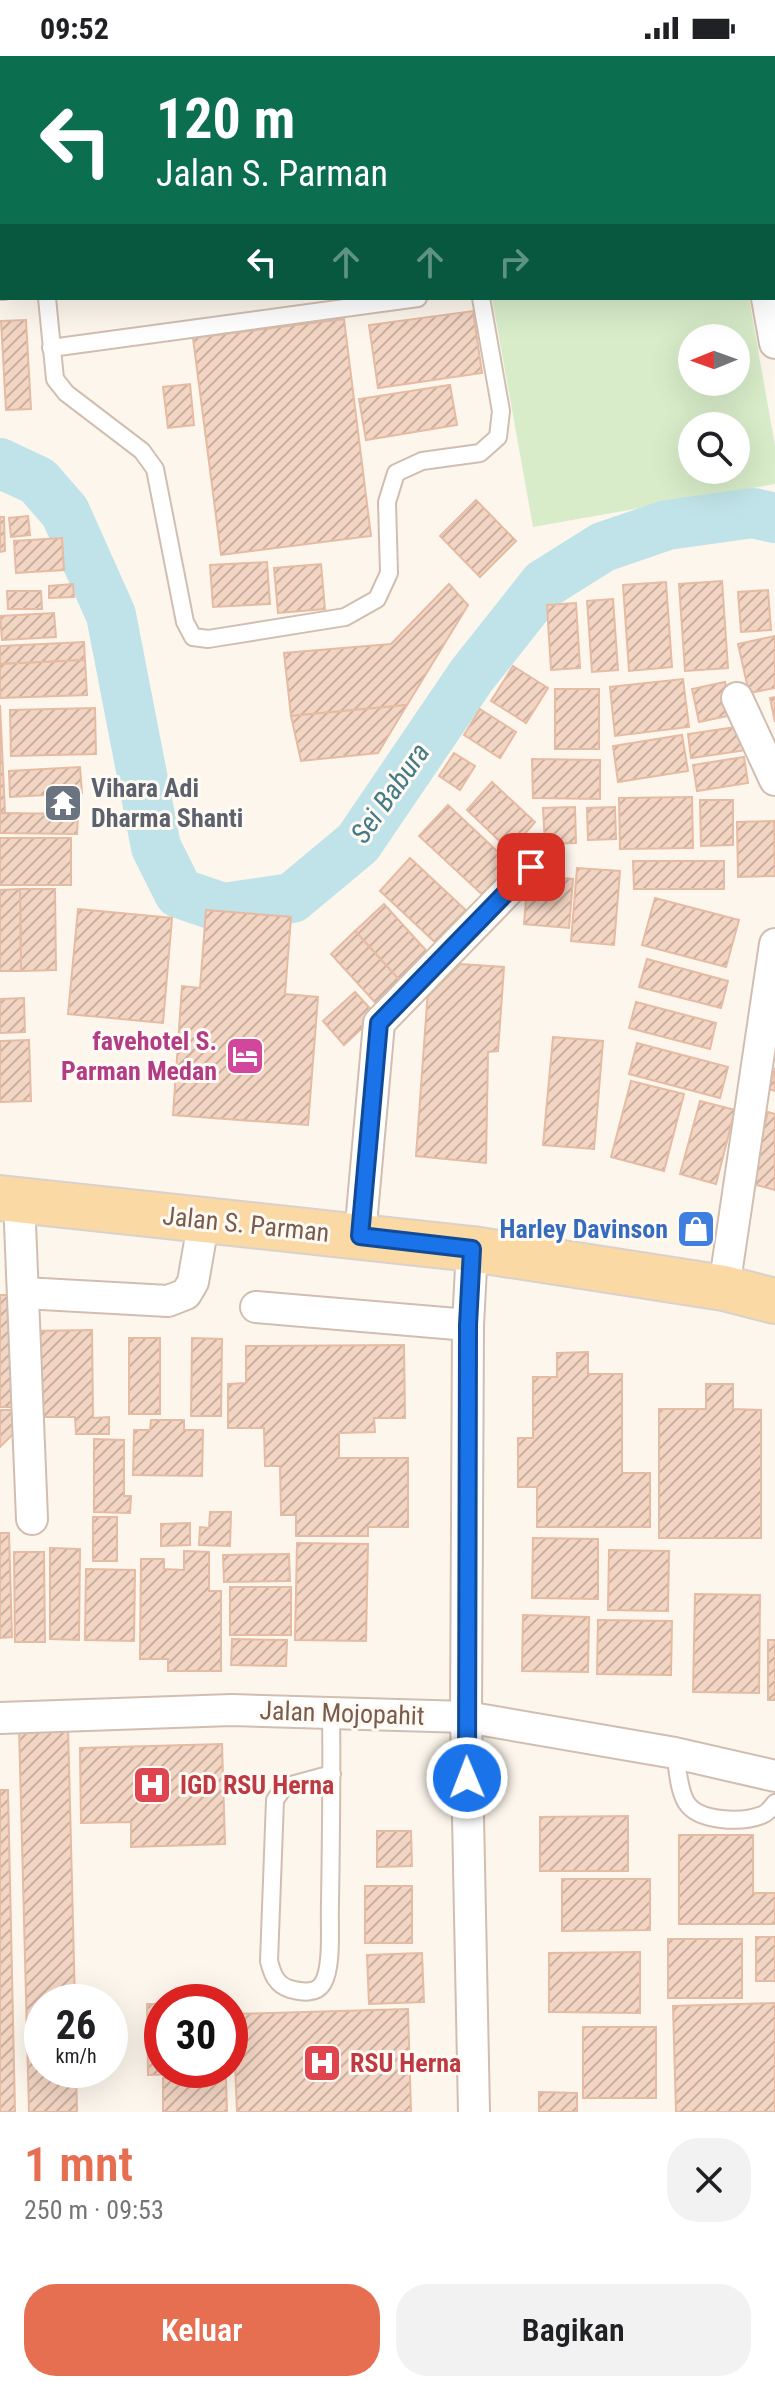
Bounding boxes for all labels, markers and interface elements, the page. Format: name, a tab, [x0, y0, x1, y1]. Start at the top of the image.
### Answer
text: 09:52	[40, 11, 109, 46]
text: 120 m	[156, 86, 295, 152]
icon: left	[24, 88, 128, 192]
text: Jalan S. Parman	[156, 153, 388, 195]
icon: left	[240, 240, 284, 284]
icon: ahead	[324, 240, 368, 284]
icon: ahead	[408, 240, 452, 284]
icon: right	[492, 240, 536, 284]
north arrow	[678, 324, 750, 396]
map controls	[678, 324, 750, 484]
button: search	[678, 412, 750, 484]
water label: Sei Babura	[344, 737, 436, 849]
place label: Vihara Adi Dharma Shanti	[91, 773, 243, 833]
temple icon: Vihara Adi Dharma Shanti	[42, 782, 84, 824]
pin	[497, 833, 565, 901]
icon: arrive	[509, 845, 553, 889]
place label: favehotel S. Parman Medan	[61, 1026, 217, 1086]
hotel icon: favehotel S. Parman Medan	[224, 1035, 266, 1077]
street label: Jalan S. Parman	[161, 1200, 331, 1248]
shop icon: Harley Davinson	[675, 1208, 717, 1250]
place label: Harley Davinson	[499, 1214, 668, 1244]
street label: Jalan Mojopahit	[259, 1695, 425, 1731]
position arrow	[425, 1736, 509, 1820]
hospital icon: IGD RSU Herna	[131, 1764, 173, 1806]
place label: IGD RSU Herna	[180, 1770, 334, 1800]
speed limit sign: 30	[144, 1984, 248, 2088]
text: 26	[56, 2002, 96, 2049]
hospital icon: RSU Herna	[301, 2042, 343, 2084]
text: km/h	[55, 2044, 97, 2068]
place label: RSU Herna	[350, 2048, 461, 2078]
text: 1 mnt	[24, 2136, 133, 2193]
button: close	[667, 2138, 751, 2222]
text: 250 m · 09:53	[24, 2195, 164, 2225]
button: Keluar	[24, 2284, 380, 2376]
button: Bagikan	[396, 2284, 751, 2376]

